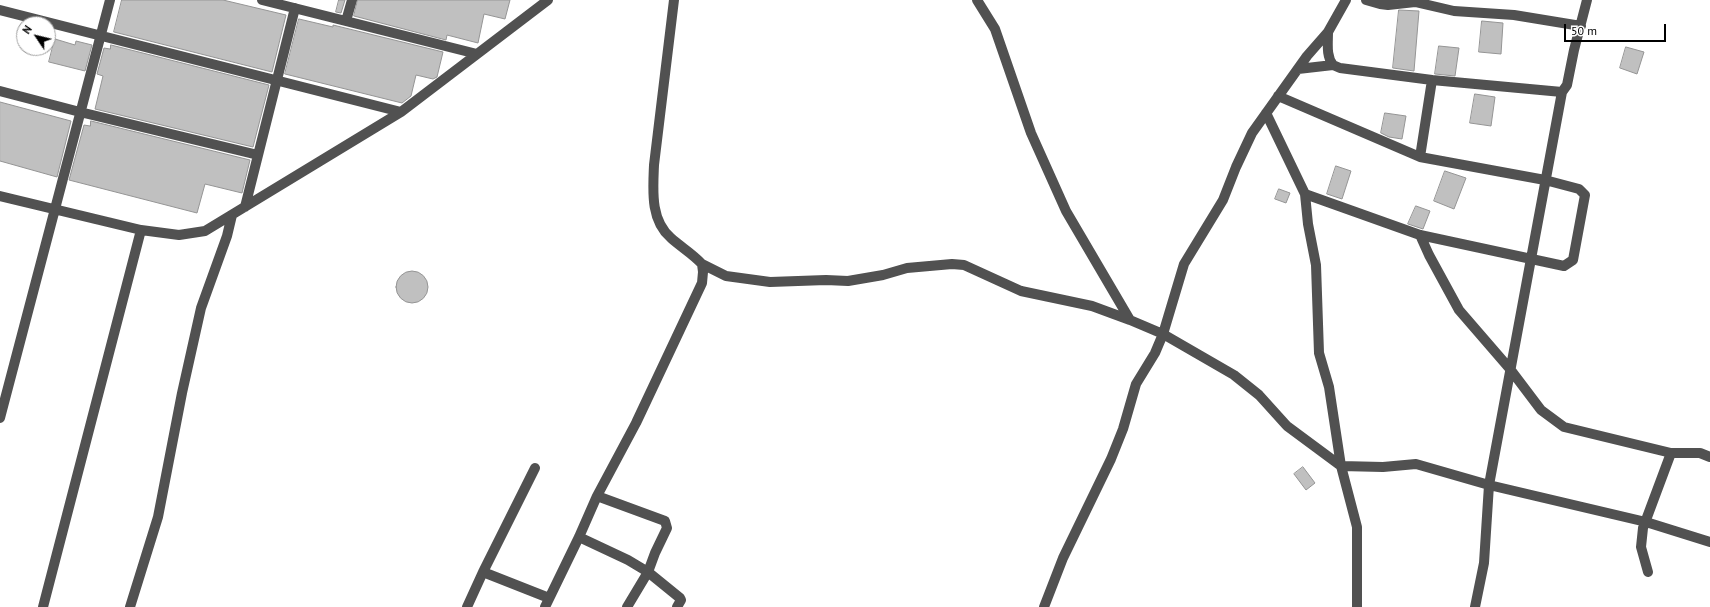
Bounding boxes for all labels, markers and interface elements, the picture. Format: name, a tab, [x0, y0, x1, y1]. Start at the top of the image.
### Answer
north arrow	[16, 16, 56, 56]
scale bar	[1566, 16, 1668, 42]
text: N	[19, 23, 35, 37]
text: 50 m	[1571, 23, 1597, 38]

